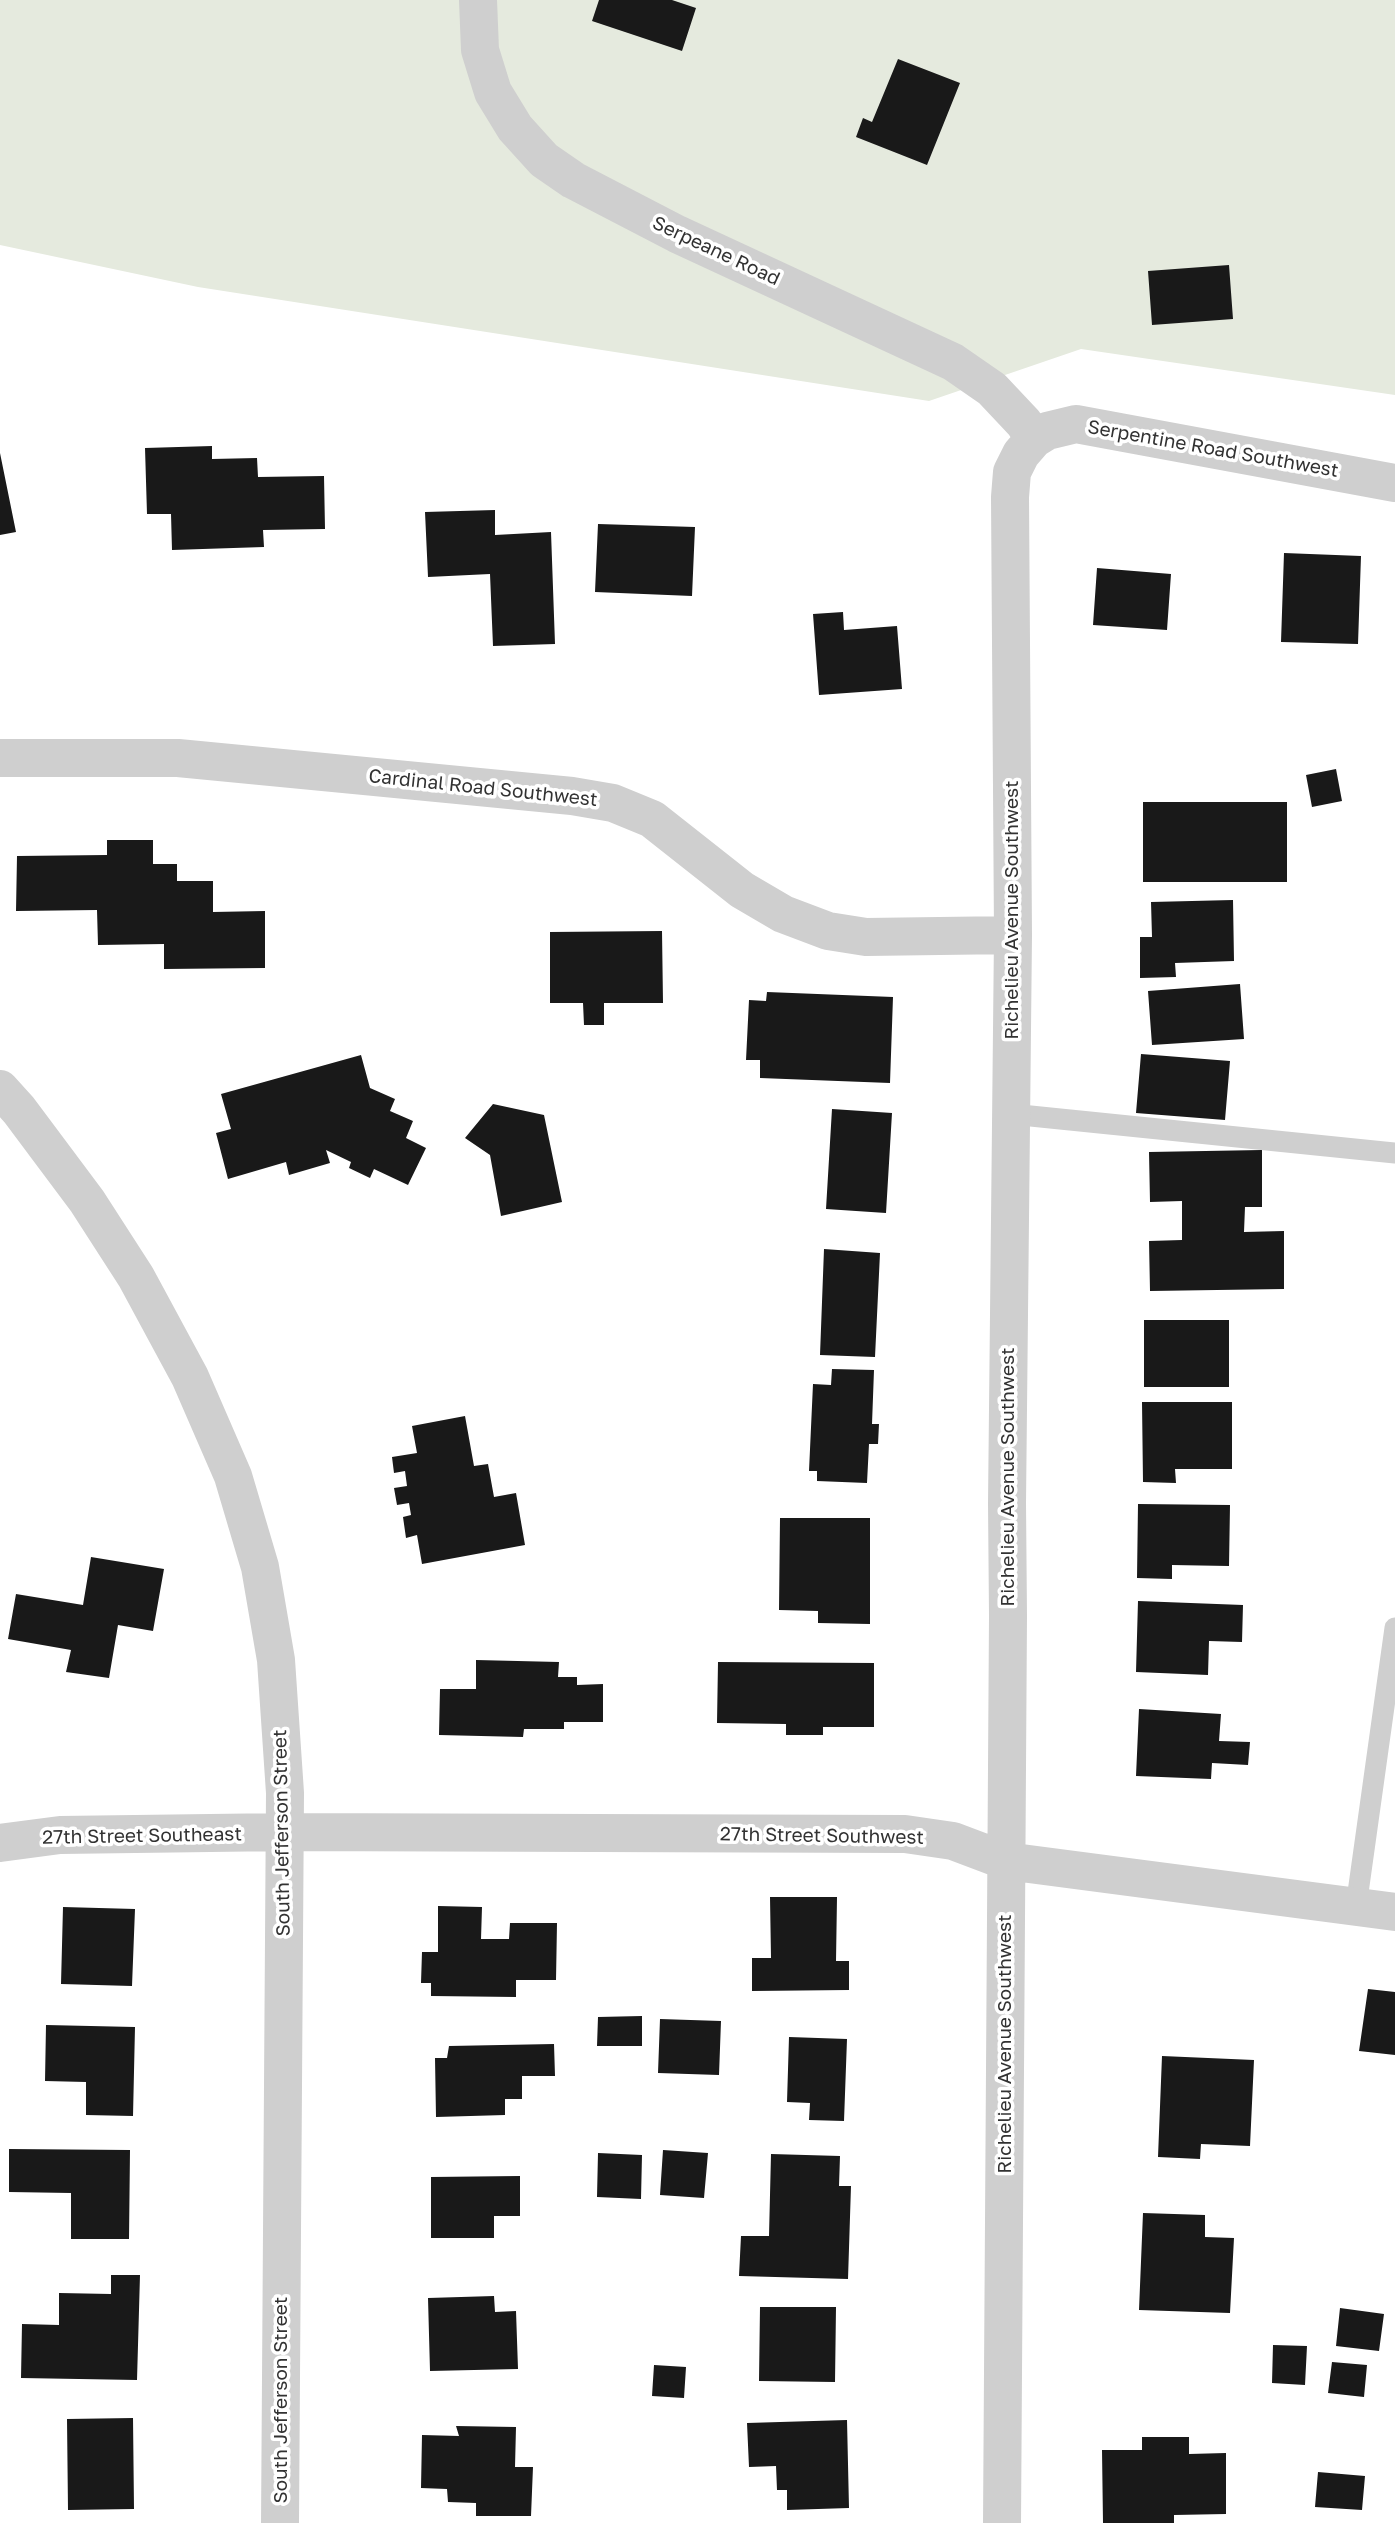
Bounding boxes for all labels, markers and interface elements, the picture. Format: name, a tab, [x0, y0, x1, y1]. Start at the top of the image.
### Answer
street label: Serpeane Road	[649, 212, 783, 290]
street label: Serpentine Road Southwest	[1086, 416, 1340, 482]
street label: Cardinal Road Southwest	[367, 765, 599, 811]
street label: Richelieu Avenue Southwest	[1001, 780, 1023, 1040]
street label: Richelieu Avenue Southwest	[997, 1347, 1019, 1607]
street label: South Jefferson Street	[269, 1729, 295, 1937]
street label: 27th Street Southeast	[42, 1823, 242, 1849]
street label: 27th Street Southwest	[720, 1823, 924, 1849]
street label: Richelieu Avenue Southwest	[994, 1914, 1016, 2174]
street label: South Jefferson Street	[270, 2297, 292, 2503]

